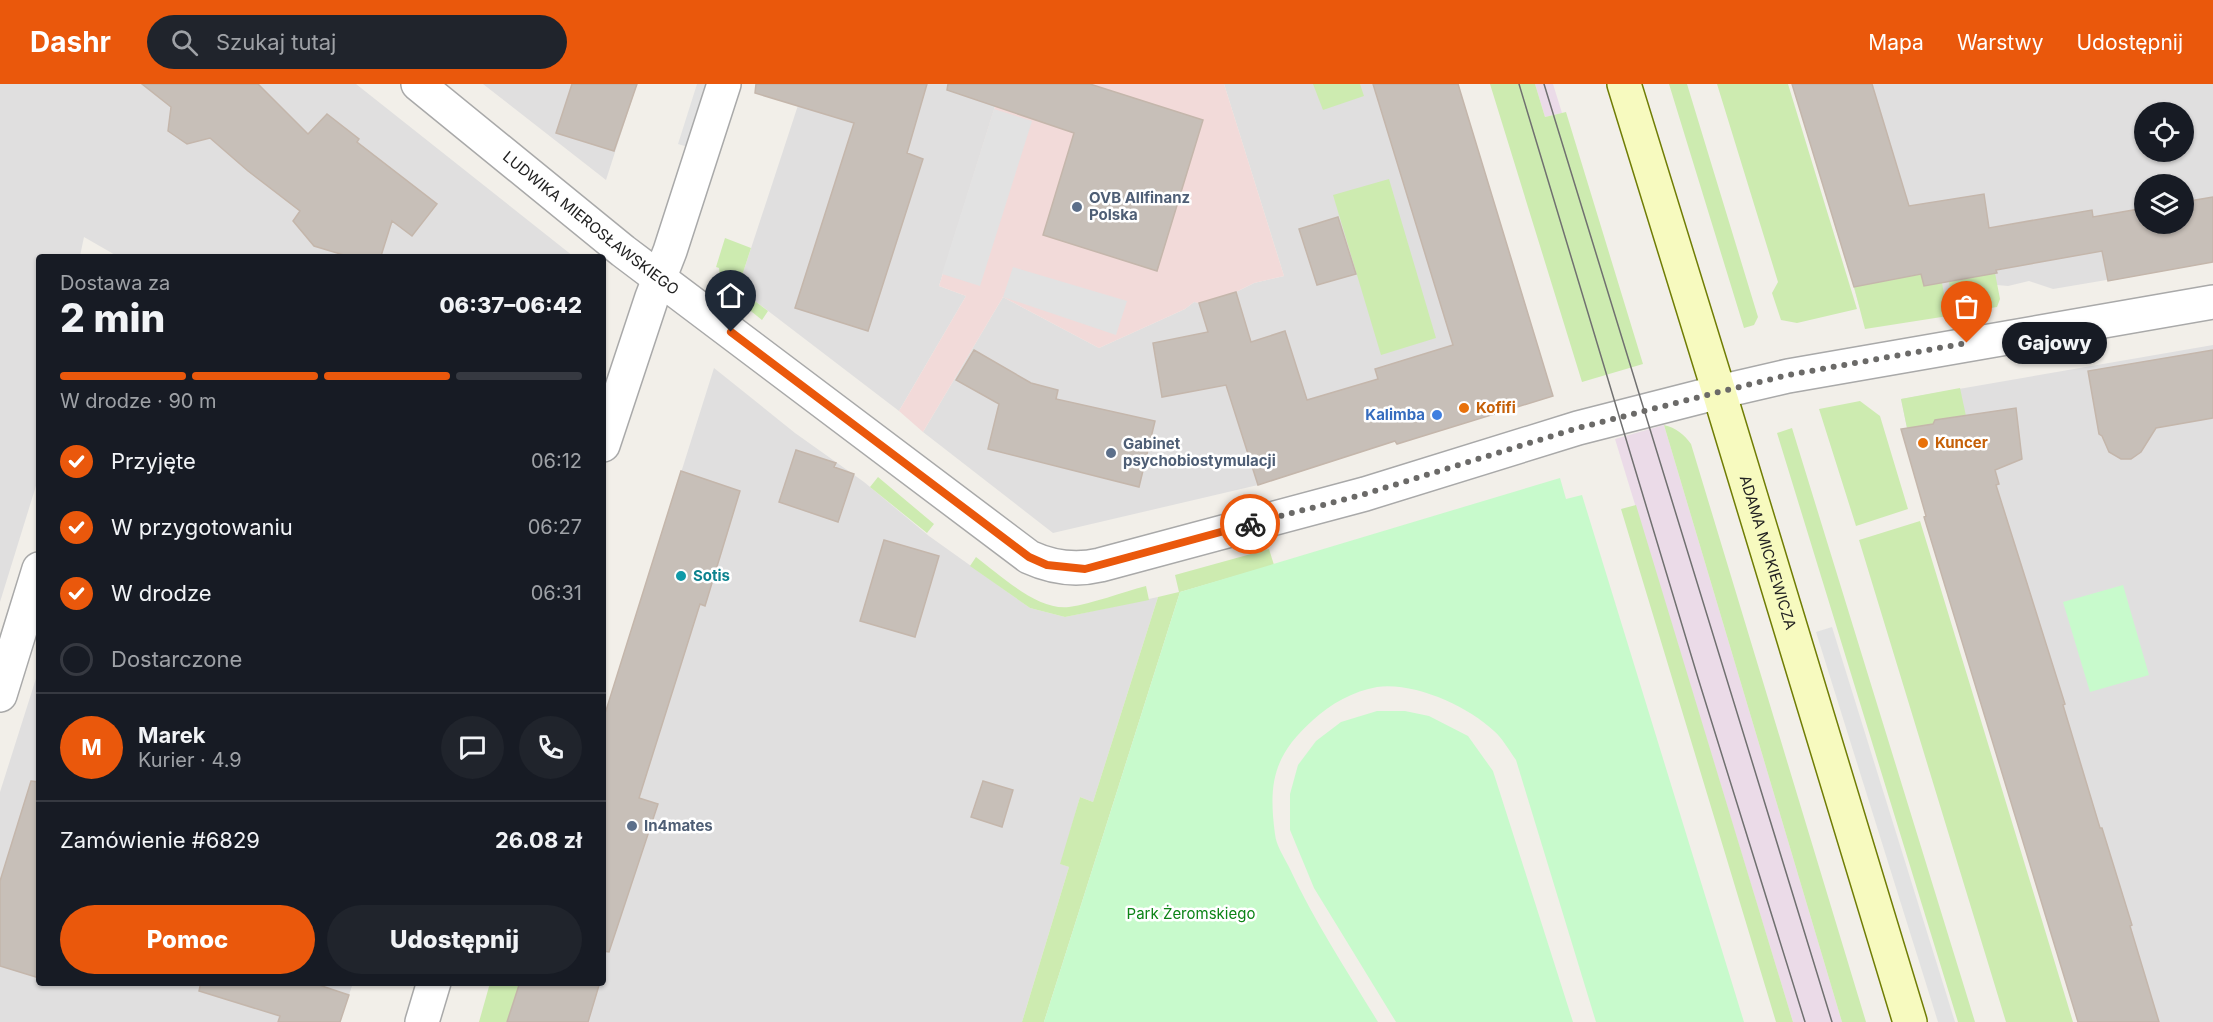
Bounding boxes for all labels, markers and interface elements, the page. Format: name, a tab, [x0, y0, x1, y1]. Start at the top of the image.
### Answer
search box	[147, 15, 567, 69]
text: Dashr	[30, 25, 111, 59]
icon: search	[168, 26, 201, 59]
text: Szukaj tutaj	[216, 29, 336, 55]
text: Mapa	[1868, 30, 1924, 55]
text: Warstwy	[1957, 30, 2043, 55]
text: Udostępnij	[2076, 30, 2183, 55]
map controls	[2134, 102, 2194, 234]
button: locate	[2134, 102, 2194, 162]
street label: LUDWIKA MIEROSŁAWSKIEGO	[499, 147, 683, 299]
button: layers	[2134, 174, 2194, 234]
place label: OVB Allfinanz Polska	[1089, 188, 1190, 224]
marker: OVB Allfinanz Polska	[1070, 200, 1084, 214]
pin	[705, 270, 756, 332]
text: Dostawa za	[60, 271, 170, 295]
icon: home	[714, 279, 747, 312]
pin	[1941, 281, 1992, 343]
icon: bag	[1950, 290, 1983, 323]
text: 06:37–06:42	[439, 292, 582, 318]
text: 2 min	[60, 294, 165, 341]
callout: Gajowy	[2003, 322, 2108, 364]
text: Gajowy	[2017, 331, 2092, 355]
text: W drodze · 90 m	[60, 389, 217, 413]
place label: Kofifi	[1476, 398, 1516, 417]
marker: Kofifi	[1457, 401, 1471, 415]
place label: Kalimba	[1365, 405, 1425, 424]
marker: Kalimba	[1430, 408, 1444, 422]
place label: Kuncer	[1935, 433, 1988, 452]
place label: Gabinet psychobiostymulacji	[1123, 434, 1276, 470]
marker: Kuncer	[1916, 436, 1930, 450]
icon: check	[60, 445, 93, 478]
marker: Gabinet psychobiostymulacji	[1104, 446, 1118, 460]
text: Przyjęte	[111, 448, 196, 474]
text: 06:12	[531, 449, 582, 473]
street label: ADAMA MICKIEWICZA	[1736, 473, 1800, 632]
courier	[1220, 494, 1280, 554]
icon: bike	[1234, 508, 1267, 541]
icon: check	[60, 511, 93, 544]
text: W przygotowaniu	[111, 514, 293, 540]
text: 06:27	[528, 515, 582, 539]
place label: Sotis	[693, 566, 730, 585]
marker: Sotis	[674, 569, 688, 583]
icon: check	[60, 577, 93, 610]
text: W drodze	[111, 580, 212, 606]
text: 06:31	[531, 581, 582, 605]
text: Dostarczone	[111, 646, 242, 672]
button: chat	[441, 716, 504, 779]
button: phone	[519, 716, 582, 779]
text: Marek	[138, 722, 206, 748]
text: M	[81, 734, 102, 760]
text: Kurier · 4.9	[138, 748, 242, 772]
place label: In4mates	[644, 816, 713, 835]
marker: In4mates	[625, 819, 639, 833]
text: Zamówienie #6829	[60, 827, 260, 853]
text: 26.08 zł	[495, 827, 582, 853]
park label: Park Żeromskiego	[1127, 904, 1255, 923]
button: Pomoc	[60, 905, 315, 974]
button: Udostępnij	[327, 905, 582, 974]

